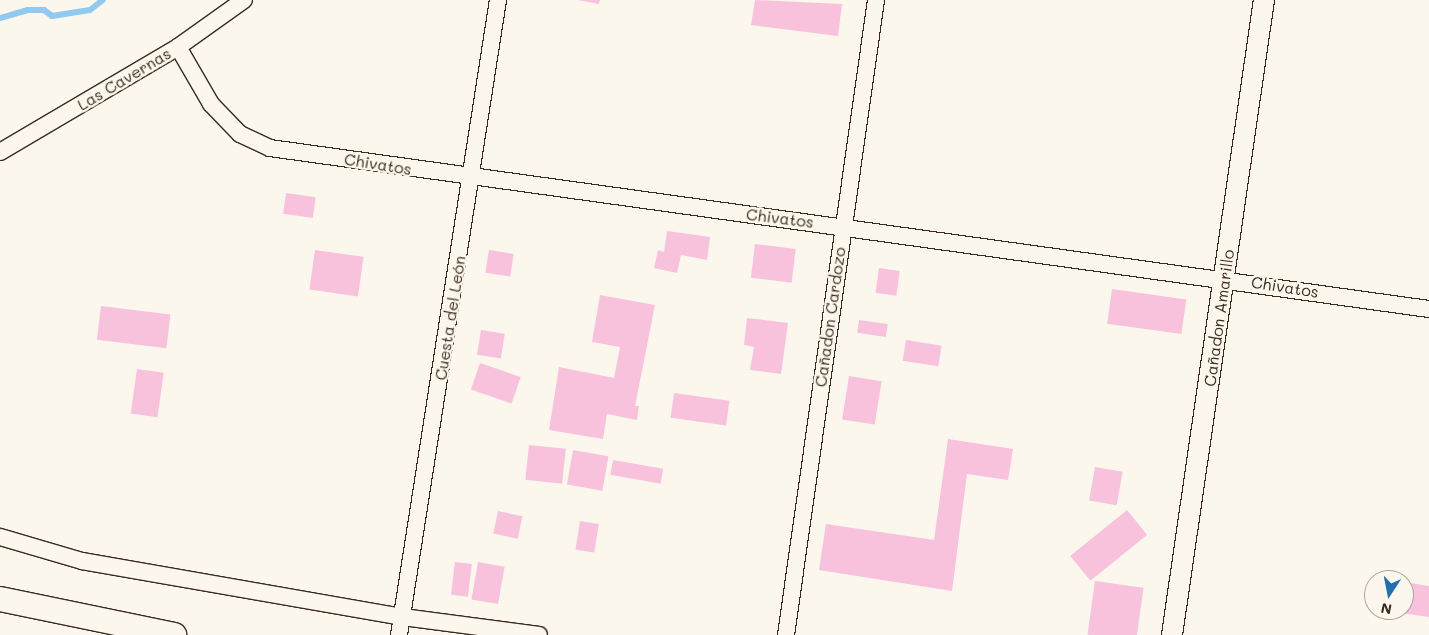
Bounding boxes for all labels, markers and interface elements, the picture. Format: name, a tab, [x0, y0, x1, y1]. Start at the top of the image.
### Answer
street label: Las Cavernas	[74, 44, 174, 114]
street label: Chivatos	[343, 149, 413, 179]
street label: Chivatos	[745, 204, 815, 232]
street label: Cañadon Cardozo	[811, 246, 849, 388]
street label: Cañadon Amarillo	[1200, 248, 1238, 388]
street label: Cuesta del León	[431, 254, 469, 382]
street label: Chivatos	[1250, 272, 1320, 302]
north arrow	[1364, 570, 1414, 620]
text: N	[1379, 599, 1393, 620]

